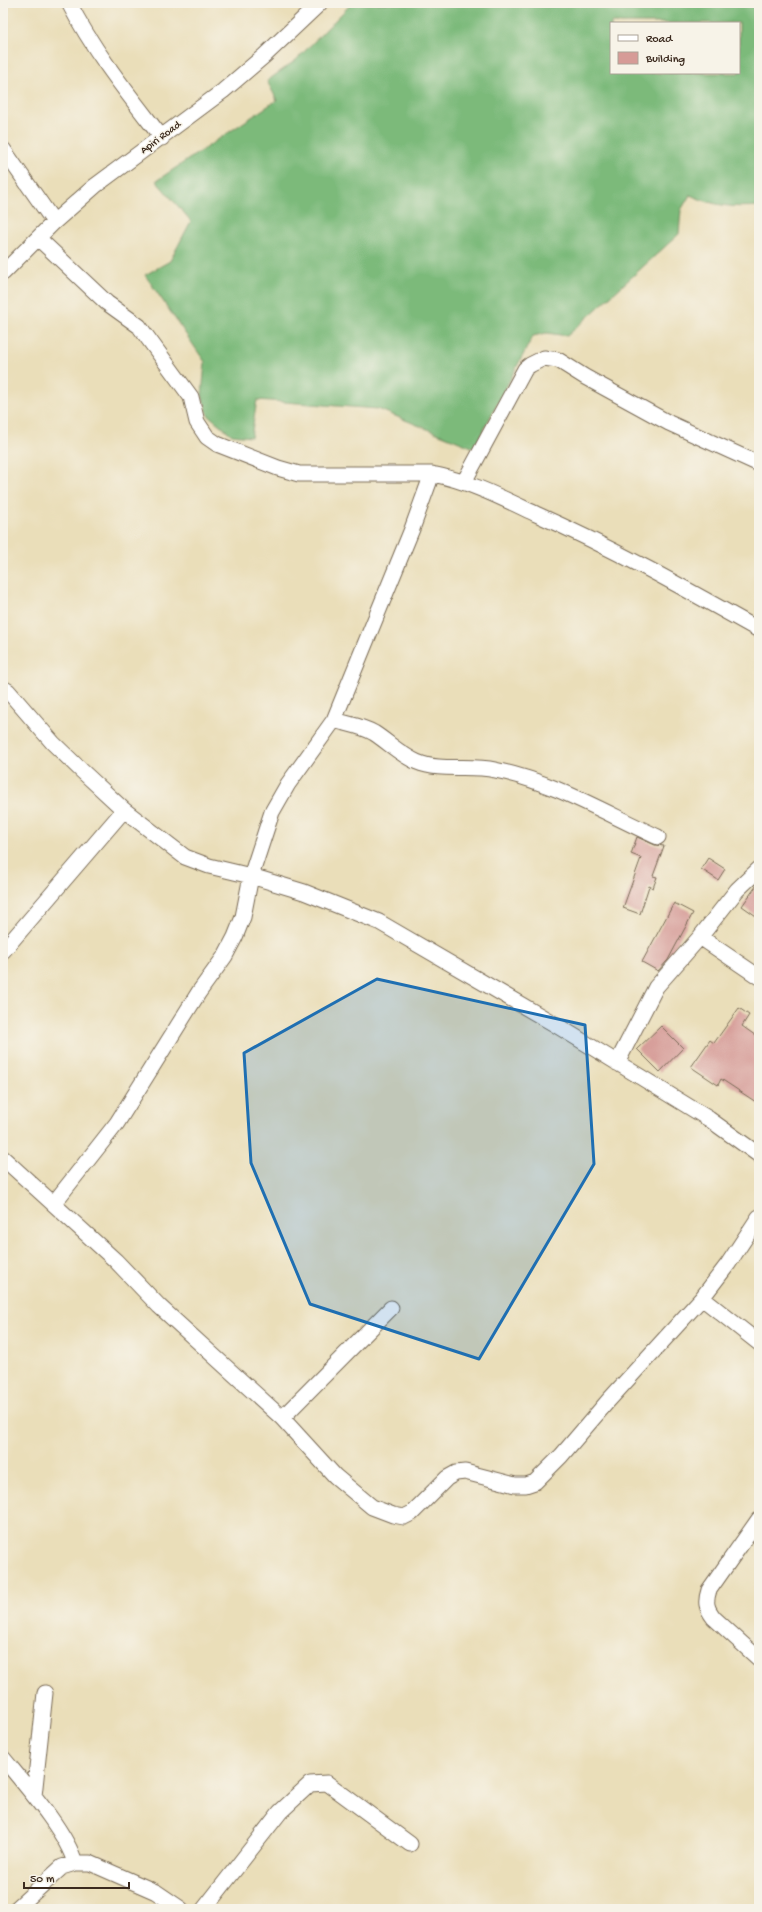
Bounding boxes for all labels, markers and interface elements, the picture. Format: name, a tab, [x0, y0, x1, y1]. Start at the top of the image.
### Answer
legend	[610, 22, 740, 74]
text: Road	[646, 33, 673, 47]
text: Building	[645, 53, 685, 67]
street label: Apiri Road	[139, 118, 185, 157]
scale bar	[24, 1864, 129, 1890]
text: 50 m	[30, 1873, 55, 1887]

